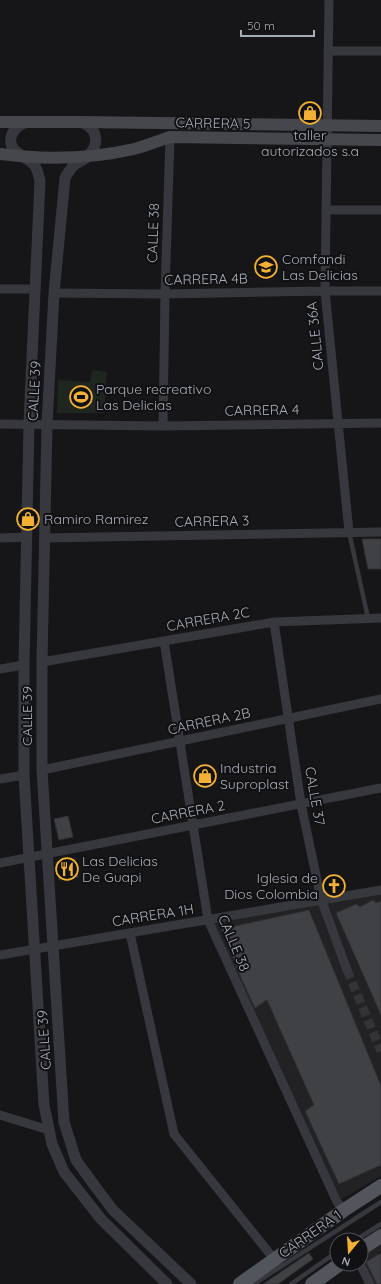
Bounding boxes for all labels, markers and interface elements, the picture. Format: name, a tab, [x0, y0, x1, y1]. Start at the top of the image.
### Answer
scale bar	[241, 12, 314, 38]
text: 50 m	[247, 18, 275, 33]
shop icon: taller autorizados s.a	[297, 100, 323, 126]
street label: CARRERA 5	[175, 113, 251, 133]
place label: taller autorizados s.a	[261, 126, 359, 160]
street label: CALLE 38	[143, 203, 163, 263]
place label: Comfandi Las Delicias	[282, 250, 358, 284]
school or university icon: Comfandi Las Delicias	[253, 254, 279, 280]
street label: CARRERA 4B	[164, 269, 248, 289]
street label: CALLE 36A	[302, 301, 328, 371]
street label: CALLE 39	[23, 360, 45, 421]
place label: Parque recreativo Las Delicias	[96, 380, 211, 414]
sports icon: Parque recreativo Las Delicias	[68, 384, 94, 410]
street label: CARRERA 4	[225, 400, 299, 420]
shop icon: Ramiro Ramirez	[15, 506, 41, 532]
place label: Ramiro Ramirez	[44, 510, 149, 528]
street label: CARRERA 3	[175, 511, 249, 531]
street label: CARRERA 2C	[165, 603, 251, 635]
street label: CALLE 39	[18, 686, 36, 746]
street label: CARRERA 2B	[166, 703, 252, 739]
place label: Industria Suproplast	[220, 759, 290, 793]
shop icon: Industria Suproplast	[192, 763, 218, 789]
street label: CALLE 37	[301, 765, 329, 827]
street label: CARRERA 2	[150, 796, 227, 828]
place label: Las Delicias De Guapi	[82, 852, 158, 886]
restaurant icon: Las Delicias De Guapi	[54, 856, 80, 882]
place label: Iglesia de Dios Colombia	[224, 869, 318, 903]
church icon: Iglesia de Dios Colombia	[321, 873, 347, 899]
street label: CARRERA 1H	[111, 900, 195, 930]
street label: CALLE 38	[214, 912, 254, 974]
street label: CALLE 39	[33, 1009, 55, 1071]
street label: CARRERA 1	[275, 1206, 345, 1262]
north arrow	[329, 1232, 369, 1272]
text: N	[340, 1254, 352, 1269]

